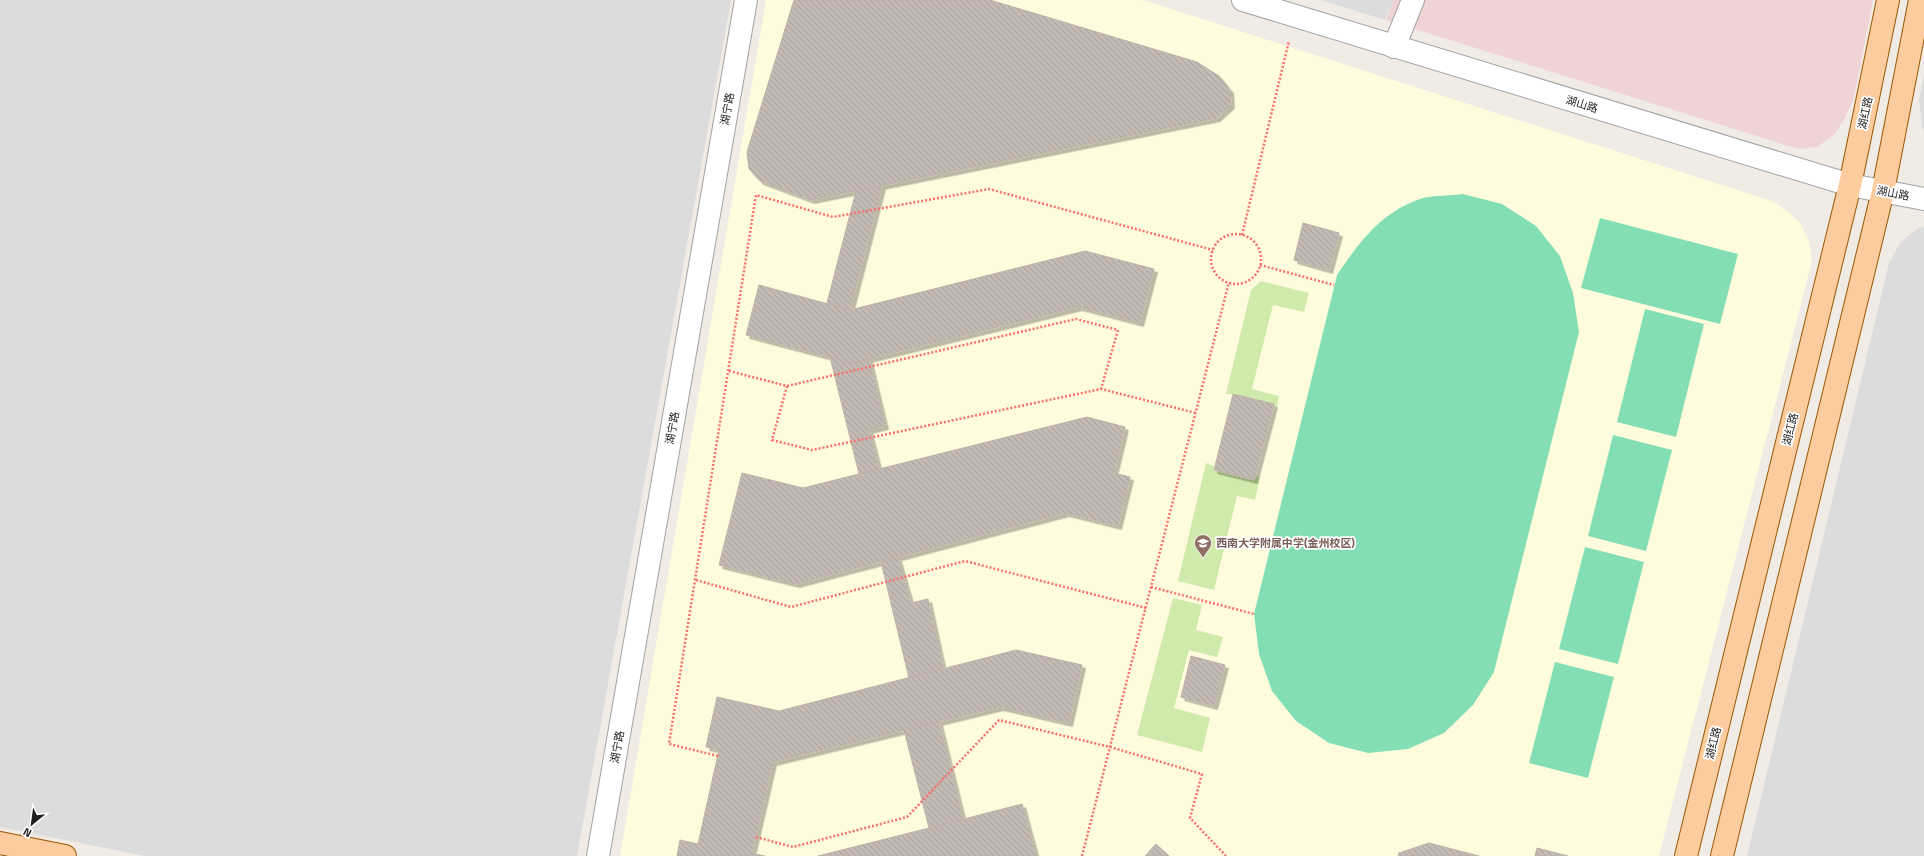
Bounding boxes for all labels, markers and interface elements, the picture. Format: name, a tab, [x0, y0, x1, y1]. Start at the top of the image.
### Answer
street label: 湖宁路	[716, 91, 738, 127]
street label: 湖山路	[1564, 92, 1600, 116]
street label: 湖红路	[1854, 95, 1876, 131]
street label: 湖山路	[1875, 182, 1911, 204]
street label: 湖宁路	[661, 410, 683, 446]
street label: 湖红路	[1778, 411, 1802, 447]
school or university icon: 西南大学附属中学(金州校区)	[1193, 533, 1213, 558]
place label: 西南大学附属中学(金州校区)	[1216, 535, 1355, 551]
street label: 湖红路	[1701, 725, 1725, 761]
street label: 湖宁路	[606, 729, 628, 765]
north arrow	[12, 804, 52, 844]
text: N	[20, 824, 34, 842]

